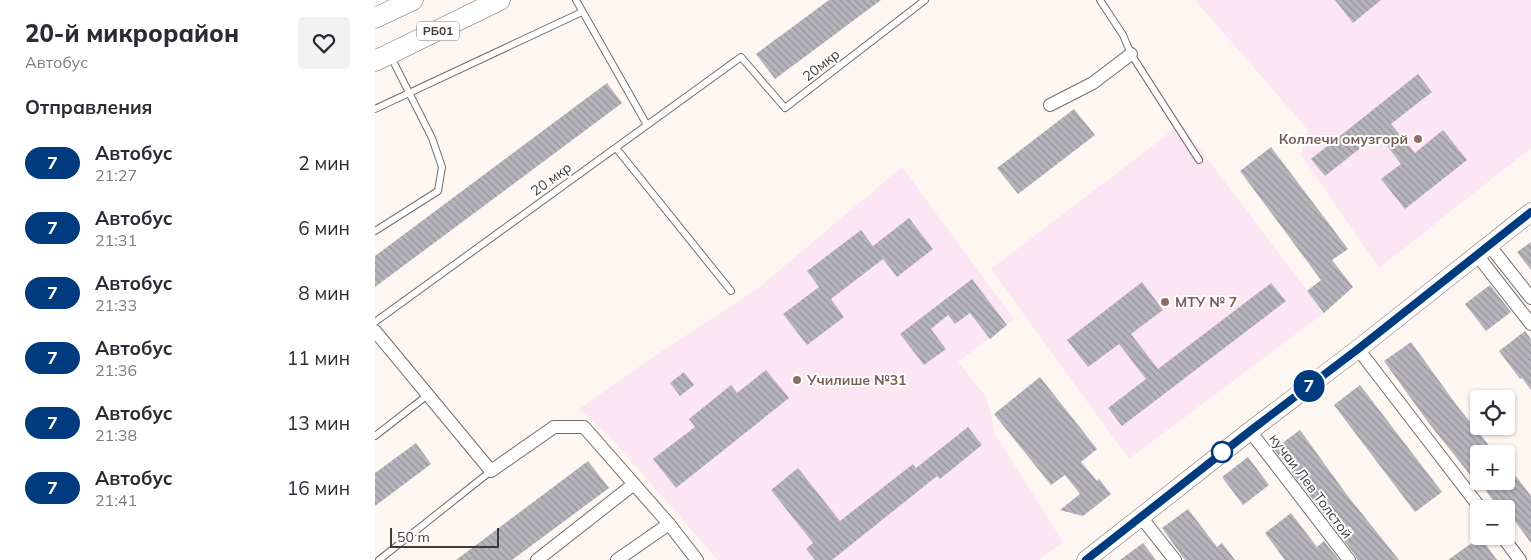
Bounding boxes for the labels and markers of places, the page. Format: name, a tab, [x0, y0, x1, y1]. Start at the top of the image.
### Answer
place label: Коллечи омузгорй	[1279, 130, 1408, 148]
marker: Коллечи омузгорй	[1412, 133, 1424, 145]
place label: МТУ № 7	[1175, 293, 1237, 311]
marker: МТУ № 7	[1159, 296, 1171, 308]
place label: Училише №31	[806, 371, 906, 389]
marker: Училише №31	[791, 374, 803, 386]
unlabelled marker	[1211, 441, 1233, 463]

